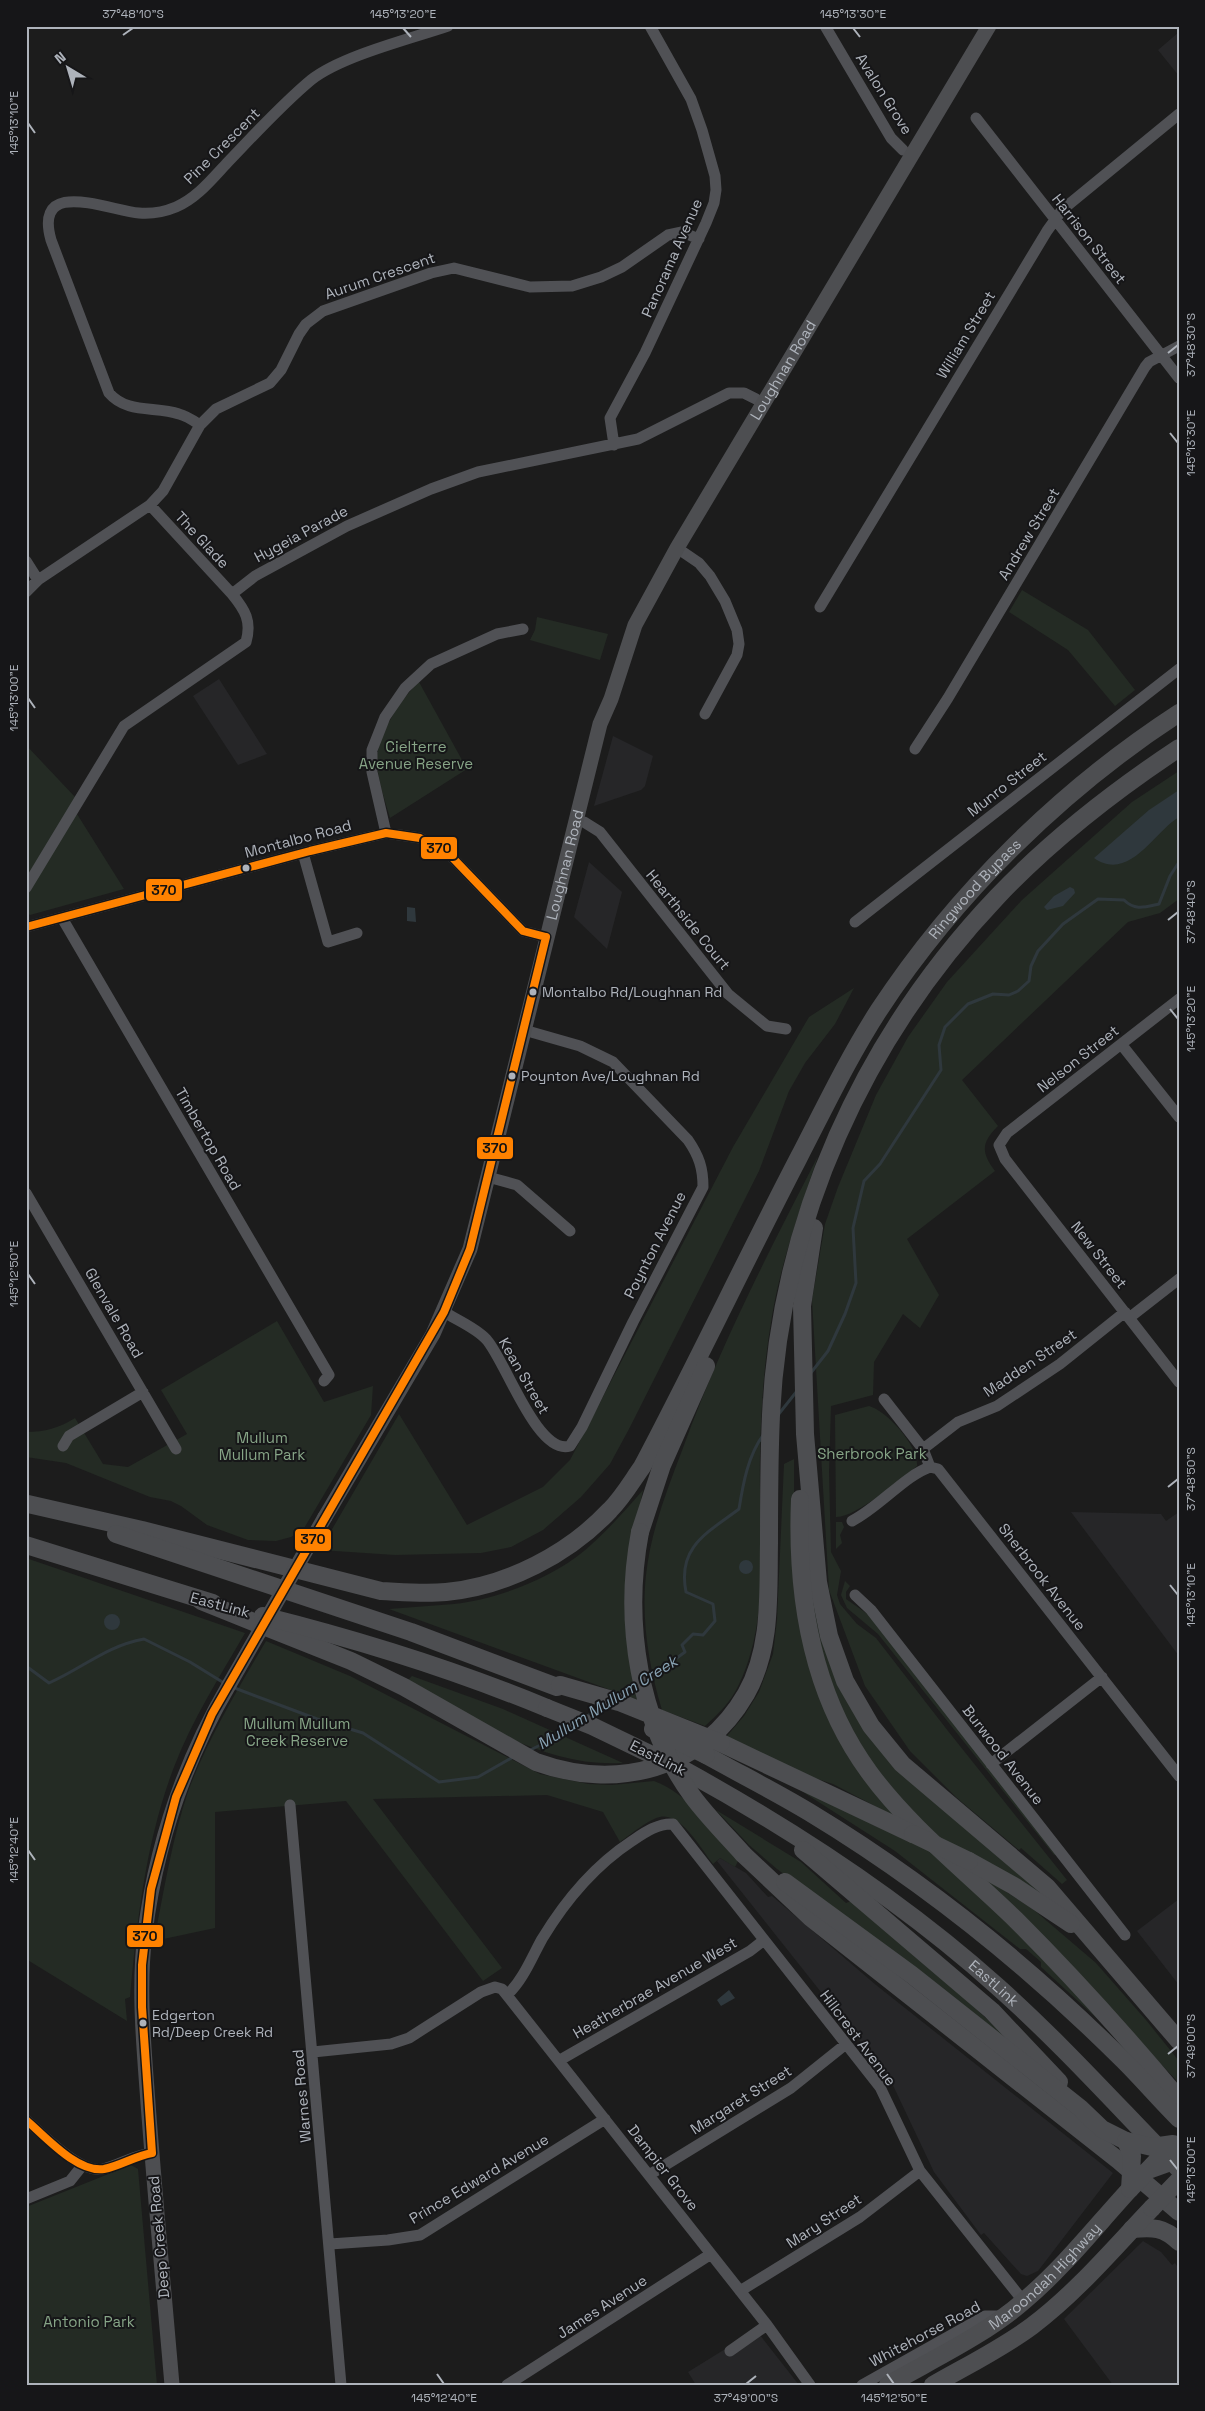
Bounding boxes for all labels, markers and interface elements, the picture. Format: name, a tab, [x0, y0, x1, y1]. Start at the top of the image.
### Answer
text: 37°48'10"S	[102, 6, 164, 22]
text: 145°13'20"E	[370, 6, 436, 22]
text: 145°13'30"E	[820, 6, 886, 22]
north arrow	[42, 42, 92, 92]
text: N	[51, 48, 69, 68]
street label: Avalon Grove	[852, 49, 917, 138]
text: 145°13'10"E	[6, 91, 22, 155]
street label: Pine Crescent	[180, 103, 264, 188]
street label: Harrison Street	[1048, 190, 1131, 288]
street label: Panorama Avenue	[637, 195, 706, 320]
street label: Aurum Crescent	[322, 248, 438, 303]
street label: William Street	[932, 287, 999, 382]
text: 37°48'30"S	[1183, 313, 1199, 377]
street label: Loughnan Road	[746, 316, 820, 423]
text: 145°13'30"E	[1183, 410, 1199, 476]
street label: Andrew Street	[994, 484, 1064, 583]
street label: Hygeia Parade	[251, 501, 351, 566]
street label: The Glade	[171, 507, 234, 572]
text: 145°13'00"E	[6, 664, 22, 731]
park label: Cielterre Avenue Reserve	[359, 737, 473, 773]
street label: Munro Street	[963, 747, 1050, 821]
street label: Loughnan Road	[542, 807, 587, 922]
street label: Montalbo Road	[242, 815, 353, 862]
street label: Ringwood Bypass	[924, 834, 1025, 943]
line badge: 370	[420, 836, 458, 860]
text: 370	[426, 839, 452, 857]
unlabelled marker	[241, 863, 251, 873]
street label: Hearthside Court	[642, 866, 735, 974]
line badge: 370	[145, 878, 183, 902]
text: 37°48'40"S	[1183, 880, 1199, 944]
text: 370	[151, 881, 177, 899]
place label: Montalbo Rd/Loughnan Rd	[542, 983, 722, 1001]
text: 145°13'20"E	[1183, 986, 1199, 1052]
marker: Montalbo Rd/Loughnan Rd	[528, 987, 538, 997]
street label: Nelson Street	[1033, 1021, 1122, 1096]
place label: Poynton Ave/Loughnan Rd	[521, 1067, 700, 1085]
marker: Poynton Ave/Loughnan Rd	[507, 1071, 517, 1081]
street label: Timbertop Road	[171, 1084, 246, 1194]
line badge: 370	[476, 1136, 514, 1160]
text: 370	[482, 1139, 508, 1157]
street label: Poynton Avenue	[619, 1188, 690, 1302]
street label: New Street	[1067, 1217, 1132, 1292]
text: 145°12'50"E	[6, 1241, 22, 1307]
street label: Glenvale Road	[81, 1264, 148, 1361]
street label: Madden Street	[979, 1324, 1080, 1401]
street label: Kean Street	[495, 1334, 554, 1417]
park label: Mullum Mullum Park	[219, 1428, 305, 1464]
park label: Sherbrook Park	[817, 1444, 927, 1463]
text: 37°48'50"S	[1183, 1447, 1199, 1511]
street label: Sherbrook Avenue	[995, 1519, 1090, 1634]
line badge: 370	[294, 1528, 332, 1552]
text: 370	[300, 1530, 326, 1548]
text: 145°13'10"E	[1183, 1563, 1199, 1627]
street label: EastLink	[188, 1587, 252, 1622]
water label: Mullum Mullum Creek	[533, 1649, 683, 1754]
street label: Burwood Avenue	[959, 1701, 1048, 1808]
park label: Mullum Mullum Creek Reserve	[243, 1714, 351, 1750]
street label: EastLink	[627, 1735, 690, 1780]
text: 145°12'40"E	[6, 1817, 22, 1883]
line badge: 370	[126, 1924, 164, 1948]
text: 370	[132, 1927, 158, 1945]
street label: Heatherbrae Avenue West	[569, 1933, 740, 2042]
street label: EastLink	[965, 1956, 1023, 2010]
street label: Hillcrest Avenue	[816, 1986, 901, 2090]
place label: Edgerton Rd/Deep Creek Rd	[152, 2006, 273, 2041]
text: 37°49'00"S	[1183, 2014, 1199, 2078]
marker: Edgerton Rd/Deep Creek Rd	[138, 2018, 148, 2028]
street label: Warnes Road	[288, 2048, 315, 2144]
street label: Margaret Street	[687, 2061, 795, 2138]
street label: Dampier Grove	[624, 2121, 703, 2215]
street label: Prince Edward Avenue	[405, 2129, 552, 2228]
text: 145°13'00"E	[1183, 2136, 1199, 2203]
street label: Deep Creek Road	[144, 2175, 173, 2299]
street label: Mary Street	[782, 2189, 865, 2252]
street label: Maroondah Highway	[985, 2219, 1105, 2334]
street label: James Avenue	[553, 2270, 650, 2343]
street label: Whitehorse Road	[866, 2296, 983, 2371]
park label: Antonio Park	[43, 2312, 135, 2331]
text: 145°12'40"E	[411, 2390, 477, 2406]
text: 37°49'00"S	[714, 2390, 778, 2406]
text: 145°12'50"E	[861, 2390, 927, 2406]

